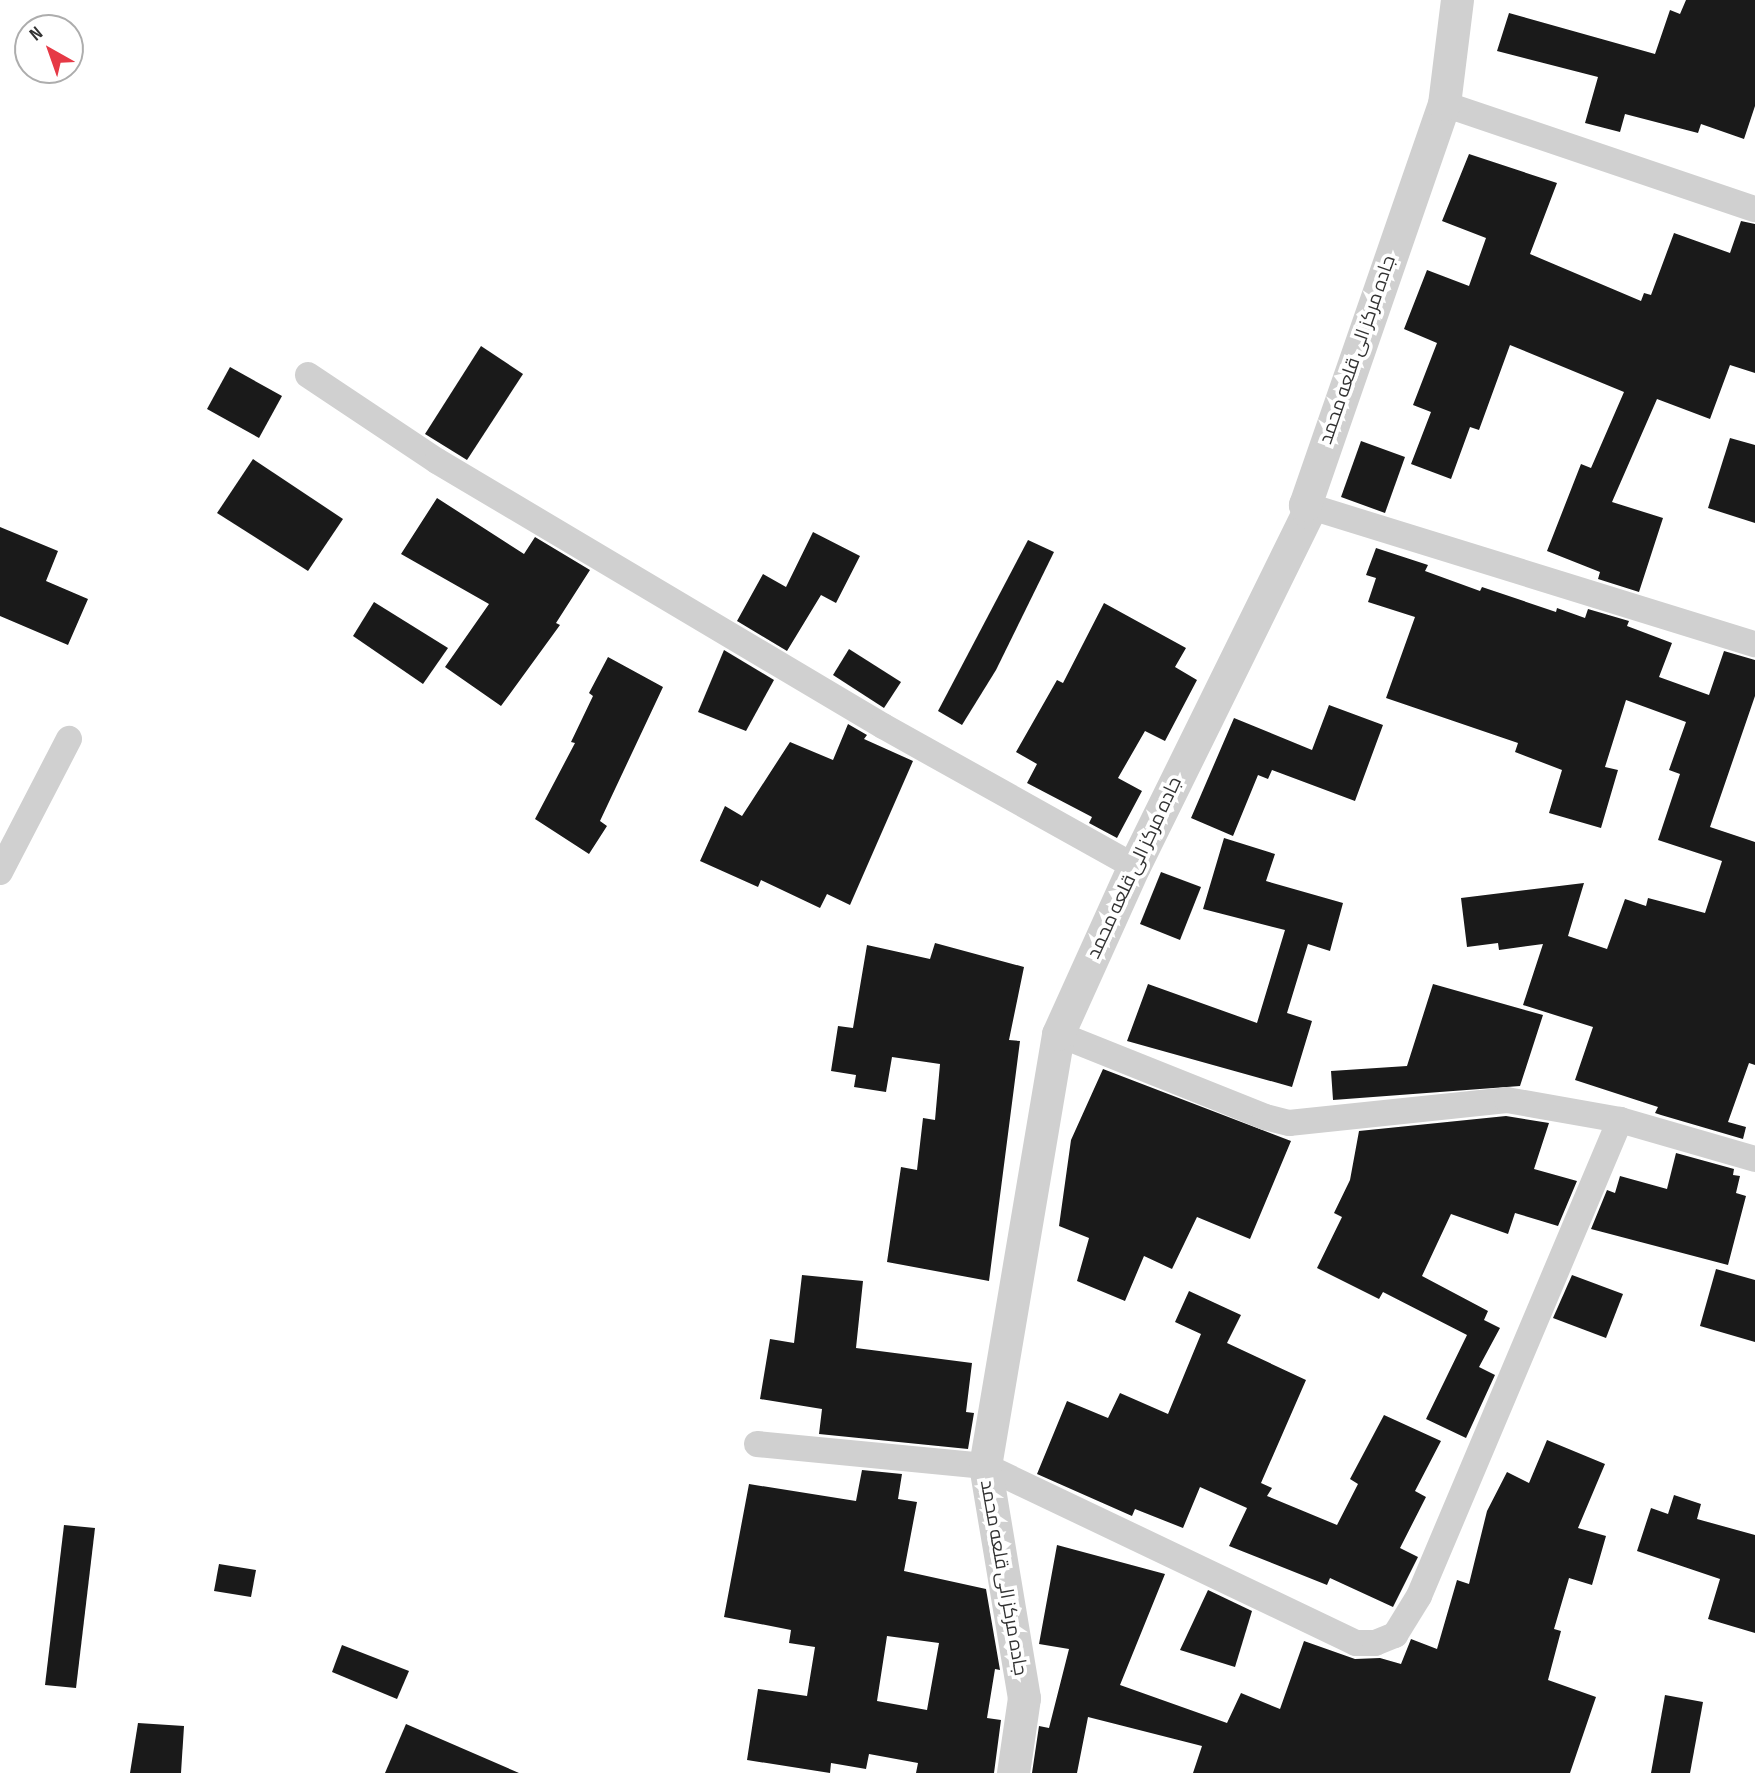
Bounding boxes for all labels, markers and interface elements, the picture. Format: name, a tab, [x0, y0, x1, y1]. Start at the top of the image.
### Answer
north arrow	[14, 14, 84, 84]
text: N	[25, 22, 48, 46]
street label: جاده مرکز الی قلعه محمد	[1315, 253, 1401, 447]
street label: جاده مرکز الی قلعه محمد	[1083, 773, 1187, 963]
street label: جاده مرکز الی قلعه محمد	[975, 1478, 1031, 1678]

